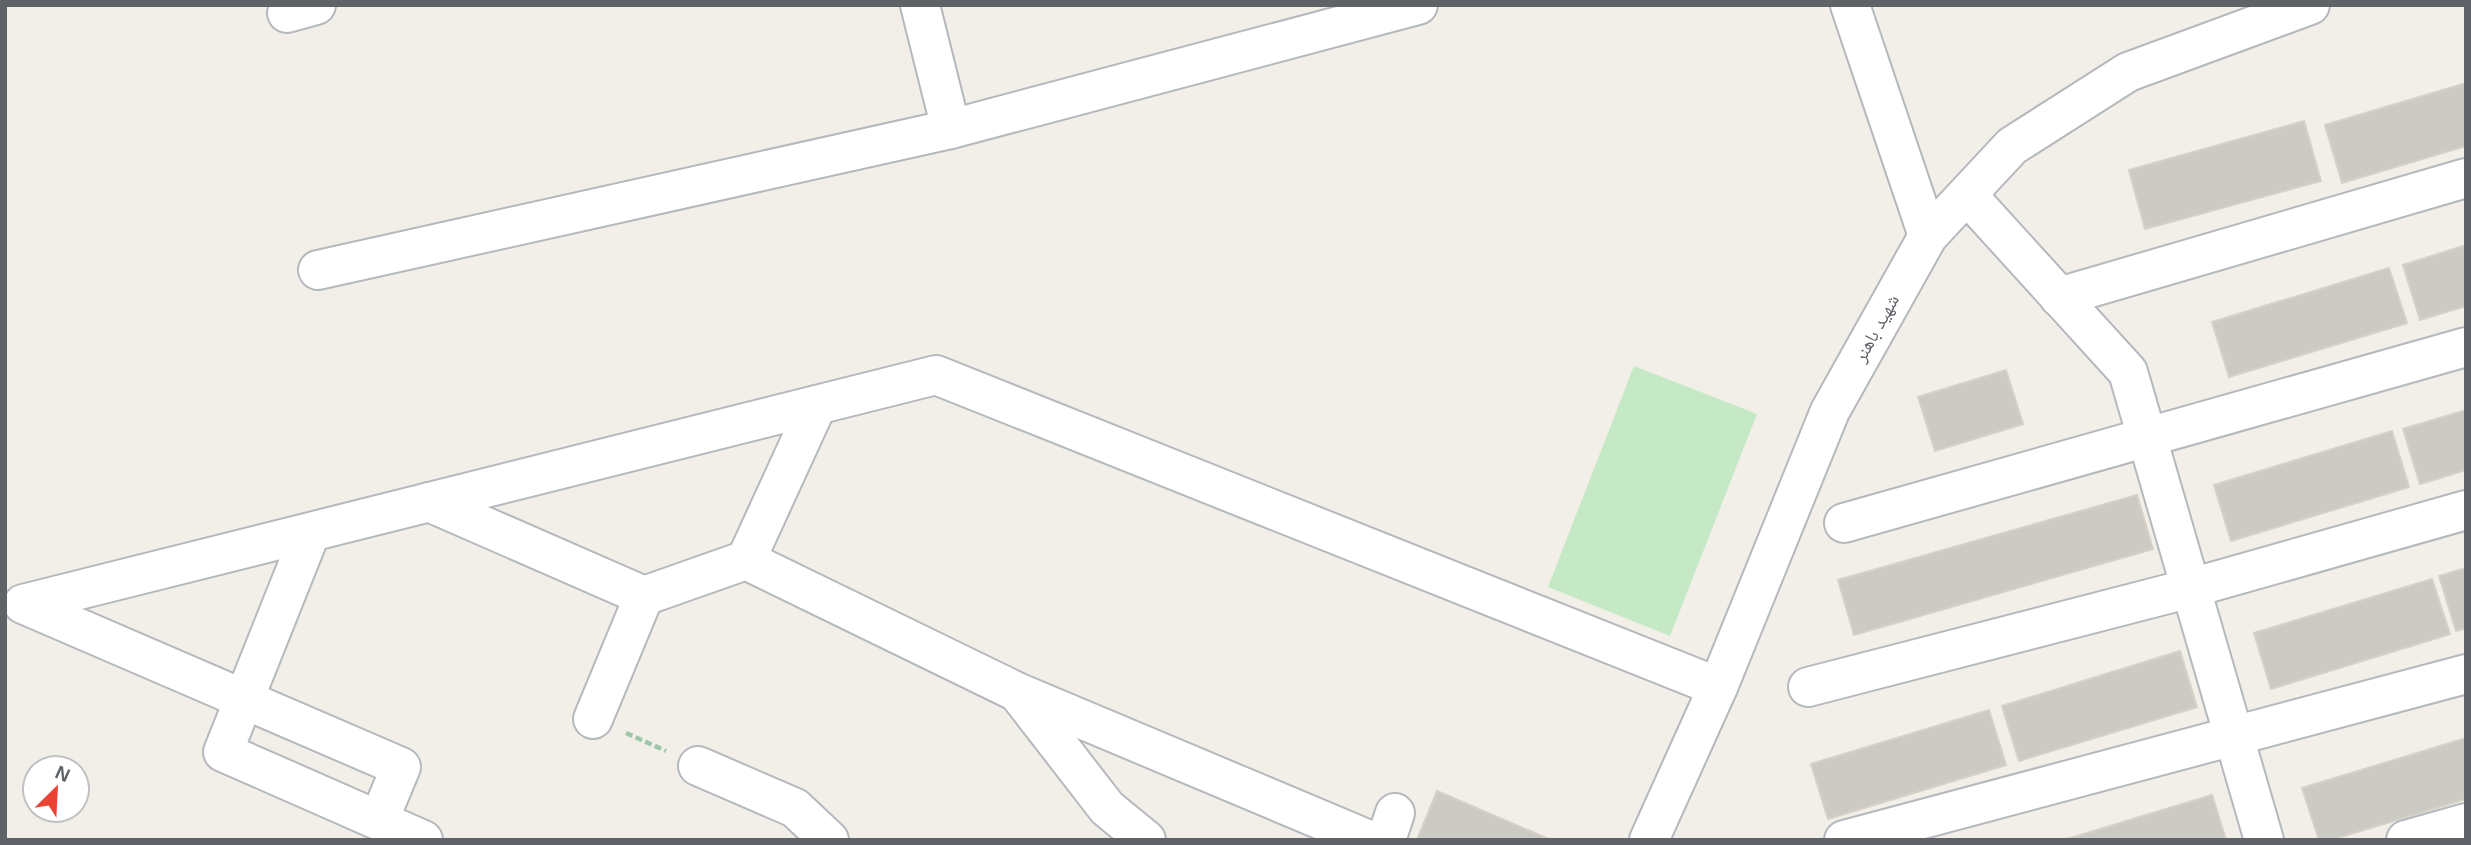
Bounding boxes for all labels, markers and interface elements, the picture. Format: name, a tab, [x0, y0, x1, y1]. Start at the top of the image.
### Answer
street label: شهید باهنر	[1848, 291, 1904, 367]
north arrow	[21, 754, 91, 824]
text: N	[52, 762, 73, 786]

